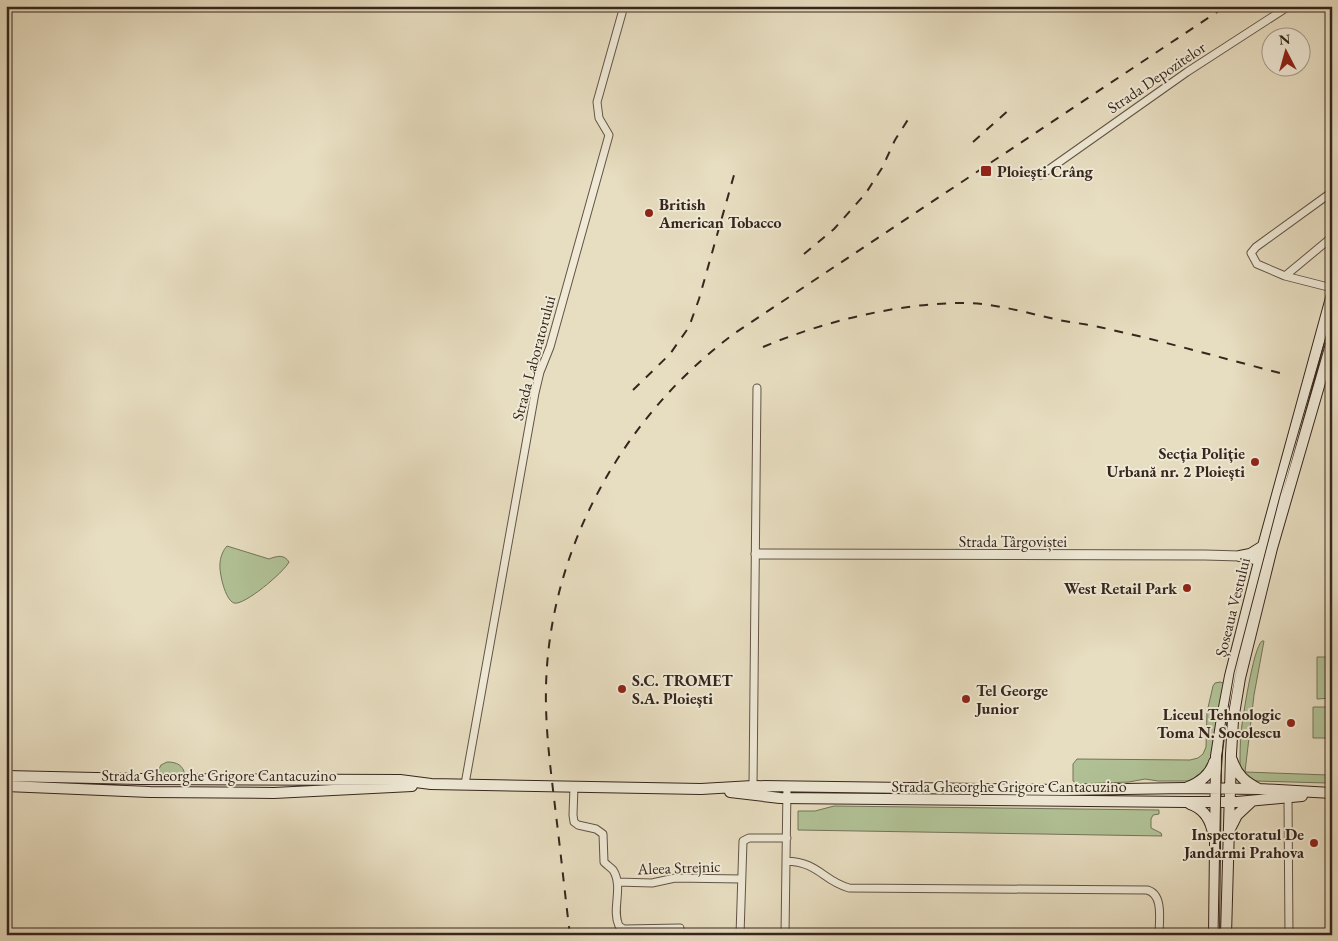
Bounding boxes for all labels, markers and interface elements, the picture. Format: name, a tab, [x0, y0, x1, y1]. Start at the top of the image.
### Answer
north arrow	[1260, 28, 1310, 78]
text: N	[1278, 29, 1292, 49]
street label: Strada Depozitelor	[1103, 36, 1210, 118]
place label: Ploieşti Crâng	[997, 161, 1094, 182]
marker: Ploieşti Crâng	[979, 164, 993, 178]
place label: British American Tobacco	[658, 194, 782, 233]
marker: British American Tobacco	[643, 207, 655, 219]
street label: Strada Laboratorului	[507, 293, 560, 423]
place label: Secția Poliție Urbană nr. 2 Ploiești	[1106, 443, 1245, 482]
marker: Secția Poliție Urbană nr. 2 Ploiești	[1249, 456, 1261, 468]
street label: Strada Târgoviștei	[959, 531, 1067, 552]
street label: Șoseaua Vestului	[1210, 555, 1255, 659]
place label: West Retail Park	[1064, 578, 1177, 599]
marker: West Retail Park	[1181, 582, 1193, 594]
place label: S.C. TROMET S.A. Ploiești	[632, 670, 733, 709]
place label: Tel George Junior	[974, 680, 1048, 719]
marker: S.C. TROMET S.A. Ploiești	[616, 683, 628, 695]
marker: Tel George Junior	[960, 693, 972, 705]
place label: Liceul Tehnologic Toma N. Socolescu	[1157, 704, 1281, 743]
marker: Liceul Tehnologic Toma N. Socolescu	[1285, 717, 1297, 729]
street label: Strada Gheorghe Grigore Cantacuzino	[101, 765, 337, 786]
street label: Strada Gheorghe Grigore Cantacuzino	[891, 776, 1127, 797]
place label: Inspectoratul De Jandarmi Prahova	[1182, 824, 1305, 863]
marker: Inspectoratul De Jandarmi Prahova	[1308, 837, 1320, 849]
street label: Aleea Strejnic	[636, 856, 721, 879]

